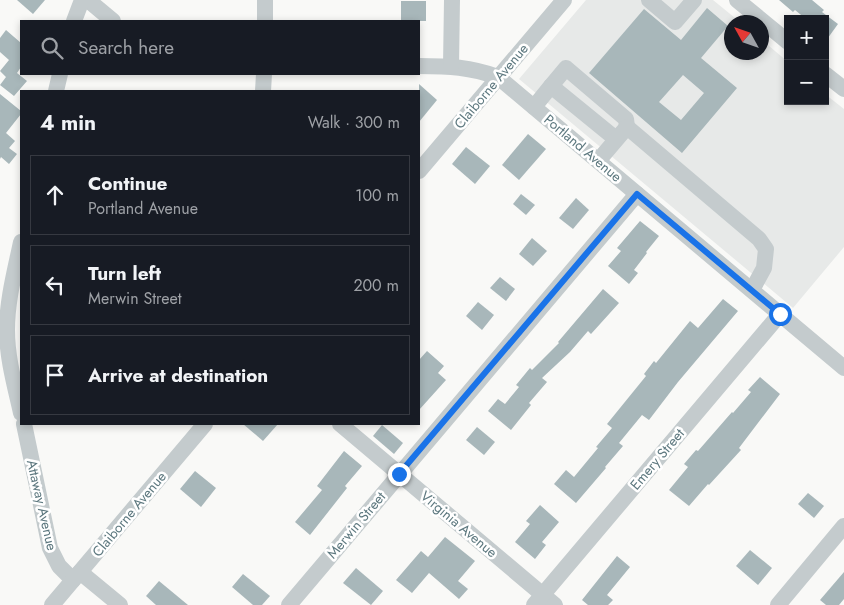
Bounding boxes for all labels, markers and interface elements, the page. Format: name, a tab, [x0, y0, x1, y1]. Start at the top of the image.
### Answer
north arrow	[724, 15, 769, 60]
map controls	[784, 15, 829, 105]
button: +	[784, 15, 829, 60]
search box	[20, 20, 420, 75]
icon: search	[38, 34, 66, 62]
text: Search here	[78, 34, 174, 61]
street label: Claiborne Avenue	[449, 39, 533, 133]
button: −	[784, 60, 829, 105]
text: 4 min	[40, 108, 96, 138]
street label: Portland Avenue	[540, 109, 626, 187]
text: Walk · 300 m	[308, 111, 400, 134]
text: Continue	[88, 170, 167, 197]
icon: ahead	[41, 181, 69, 209]
text: 100 m	[355, 184, 399, 207]
text: Portland Avenue	[88, 197, 198, 220]
text: Turn left	[88, 260, 161, 287]
icon: left	[41, 271, 69, 299]
text: 200 m	[353, 274, 399, 297]
text: Merwin Street	[88, 287, 182, 310]
route start	[769, 303, 792, 326]
icon: arrive	[41, 361, 69, 389]
text: Arrive at destination	[88, 362, 268, 389]
street label: Emery Street	[625, 423, 689, 494]
street label: Attaway Avenue	[22, 458, 62, 552]
route end	[388, 463, 411, 486]
street label: Claiborne Avenue	[87, 467, 171, 561]
street label: Virginia Avenue	[416, 486, 502, 562]
street label: Merwin Street	[322, 487, 390, 563]

